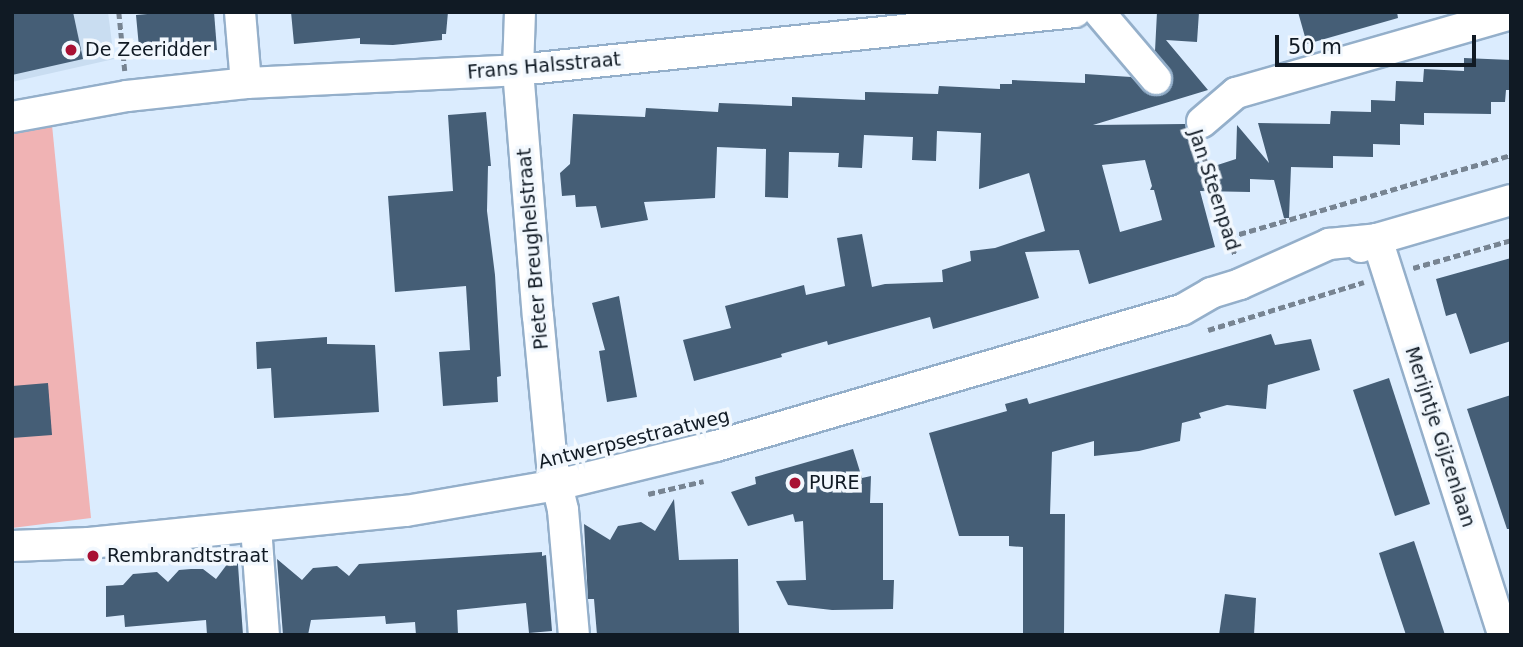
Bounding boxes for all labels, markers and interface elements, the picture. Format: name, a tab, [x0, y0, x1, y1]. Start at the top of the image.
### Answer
scale bar	[1278, 21, 1479, 65]
text: 50 m	[1288, 35, 1342, 59]
place label: De Zeeridder	[85, 39, 210, 61]
marker: De Zeeridder	[63, 42, 79, 58]
street label: Frans Halsstraat	[466, 48, 622, 84]
street label: Jan Steenpad	[1184, 127, 1244, 253]
street label: Pieter Breughelstraat	[513, 147, 553, 351]
street label: Merijntje Gijzenlaan	[1400, 344, 1480, 530]
street label: Antwerpsestraatweg	[536, 404, 732, 474]
place label: PURE	[809, 472, 860, 494]
marker: PURE	[787, 475, 803, 491]
place label: Rembrandtstraat	[107, 545, 269, 567]
marker: Rembrandtstraat	[85, 548, 101, 564]

